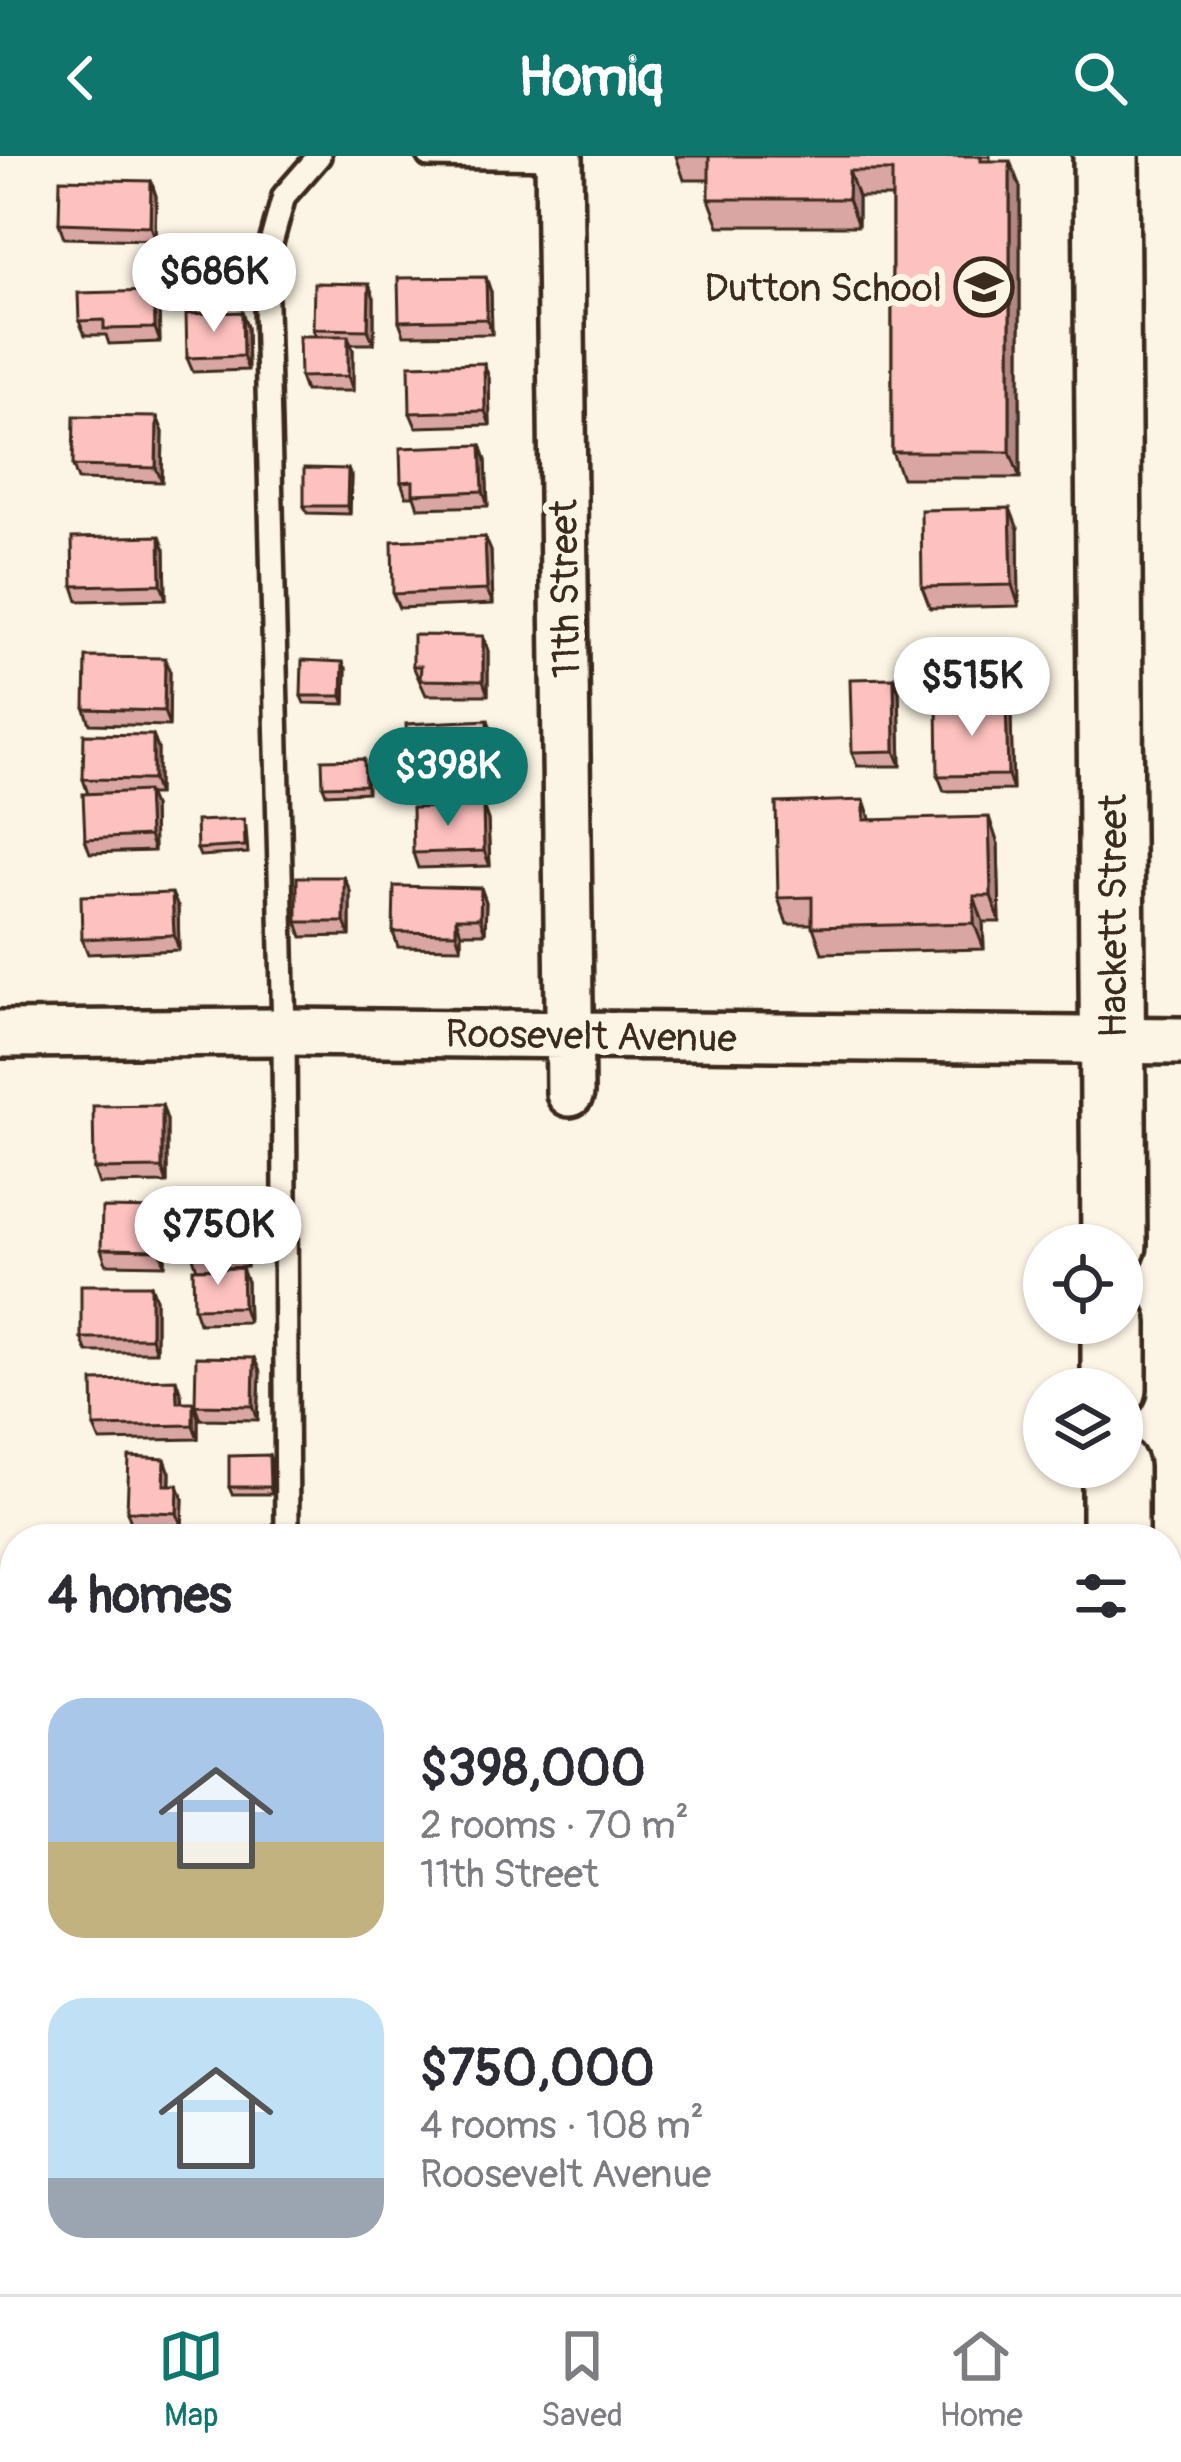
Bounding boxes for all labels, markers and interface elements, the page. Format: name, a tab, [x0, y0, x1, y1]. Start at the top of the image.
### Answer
text: Homiq	[518, 44, 663, 112]
icon: back	[48, 45, 114, 111]
icon: search	[1067, 45, 1133, 111]
pin: $686K	[130, 233, 298, 335]
text: $686K	[159, 247, 269, 296]
school or university icon: Dutton School	[953, 256, 1015, 318]
place label: Dutton School	[704, 264, 942, 313]
street label: 11th Street	[539, 499, 592, 679]
pin: $515K	[888, 637, 1056, 739]
text: $515K	[921, 651, 1023, 700]
pin: $398K	[364, 727, 532, 829]
text: $398K	[395, 741, 501, 790]
street label: Hackett Street	[1089, 794, 1138, 1038]
street label: Roosevelt Avenue	[445, 1009, 737, 1064]
pin: $750K	[134, 1186, 302, 1288]
text: $750K	[161, 1200, 275, 1249]
map controls	[1023, 1224, 1143, 1488]
button: locate	[1023, 1224, 1143, 1344]
button: layers	[1023, 1368, 1143, 1488]
icon: filters	[1068, 1563, 1134, 1629]
text: 4 homes	[48, 1564, 232, 1628]
text: $398,000	[420, 1737, 646, 1801]
icon: home	[144, 1746, 288, 1890]
text: 2 rooms · 70 m²	[420, 1801, 689, 1850]
text: 11th Street	[420, 1850, 599, 1899]
text: $750,000	[420, 2037, 655, 2101]
icon: home	[144, 2046, 288, 2190]
text: 4 rooms · 108 m²	[420, 2101, 704, 2150]
text: Roosevelt Avenue	[420, 2150, 711, 2199]
tab: Map	[158, 2323, 224, 2436]
tab: Saved	[541, 2323, 623, 2436]
tab: Home	[939, 2323, 1023, 2436]

